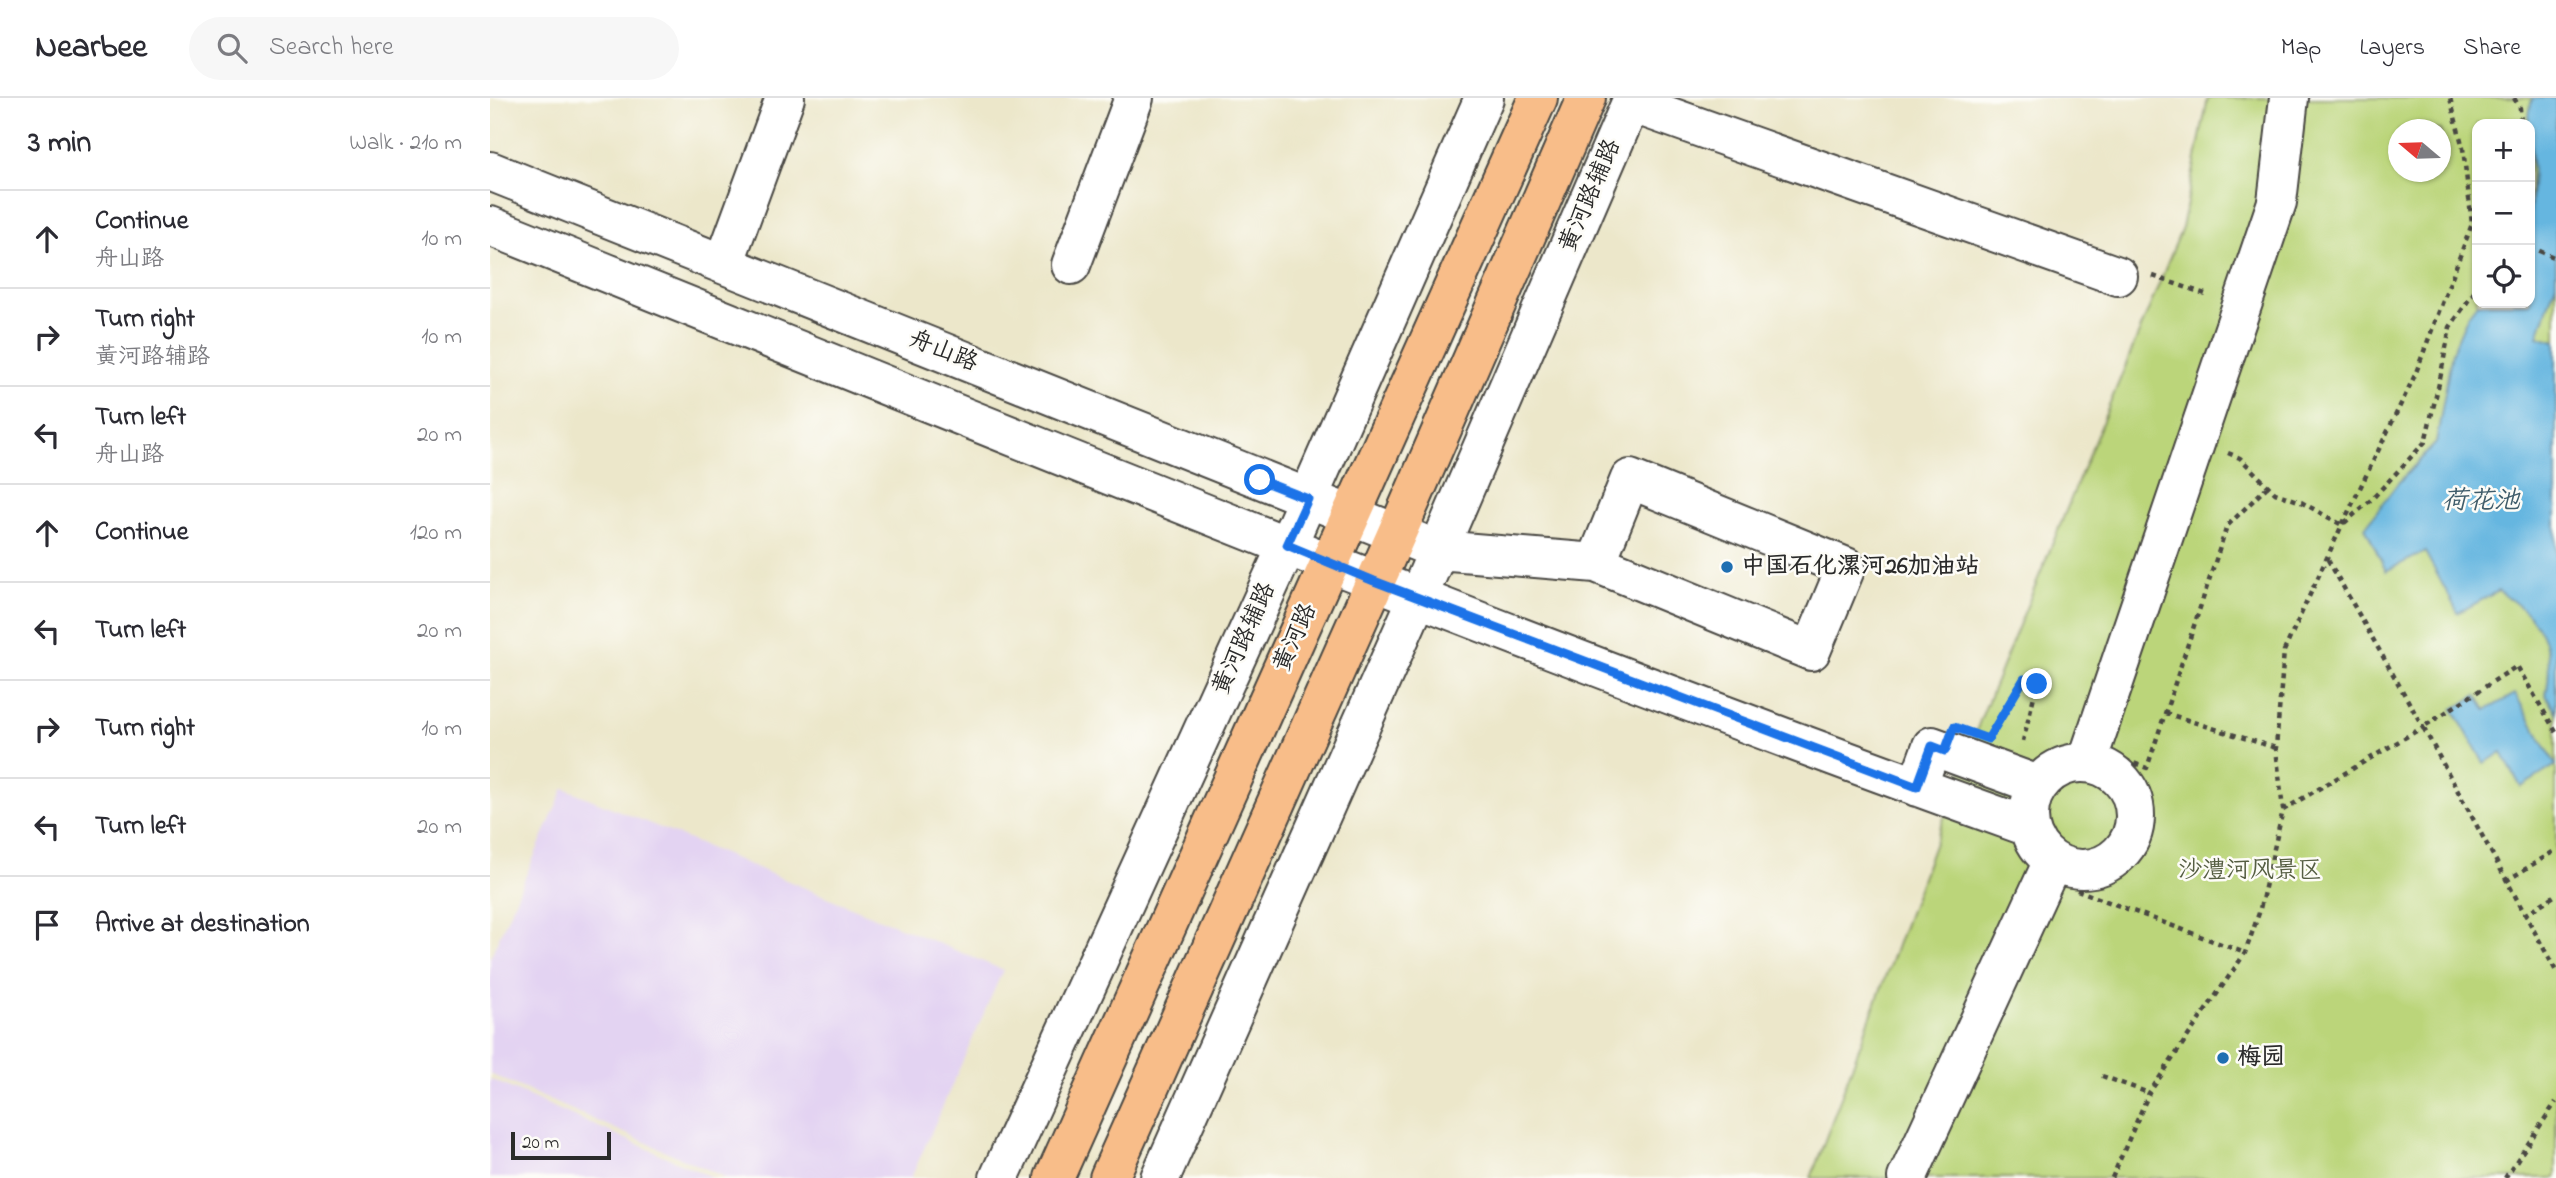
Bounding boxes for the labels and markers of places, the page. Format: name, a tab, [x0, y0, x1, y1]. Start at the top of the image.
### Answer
place label: 中国石化漯河26加油站	[1741, 550, 1980, 585]
marker: 中国石化漯河26加油站	[1719, 559, 1735, 575]
place label: 梅园	[2237, 1041, 2285, 1076]
marker: 梅园	[2215, 1050, 2231, 1066]

